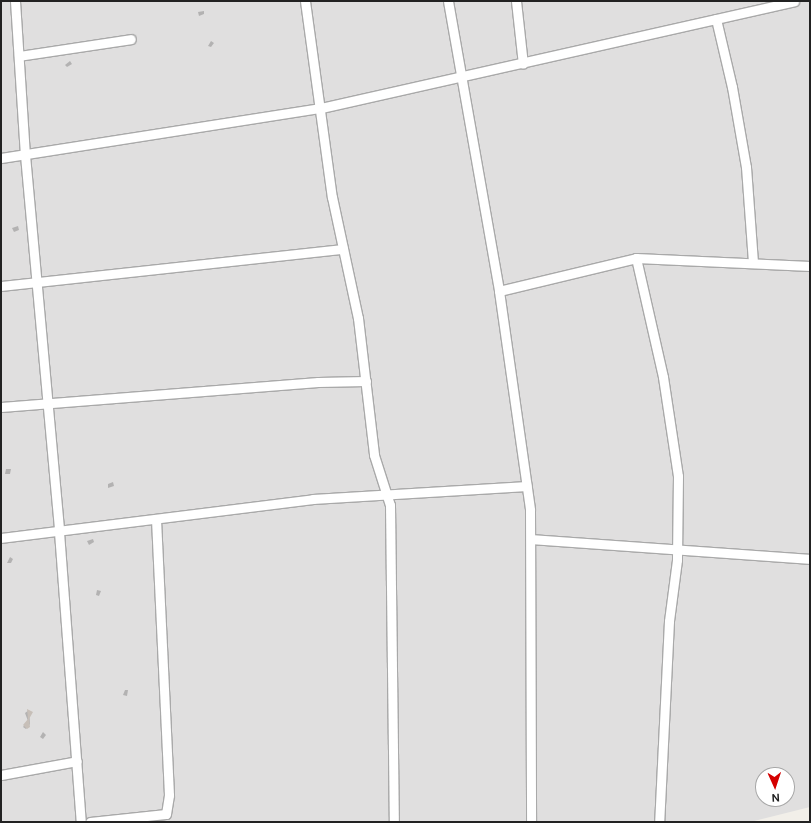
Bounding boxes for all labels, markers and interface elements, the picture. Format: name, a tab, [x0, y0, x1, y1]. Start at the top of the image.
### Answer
north arrow	[755, 767, 795, 807]
text: N	[771, 791, 780, 805]

